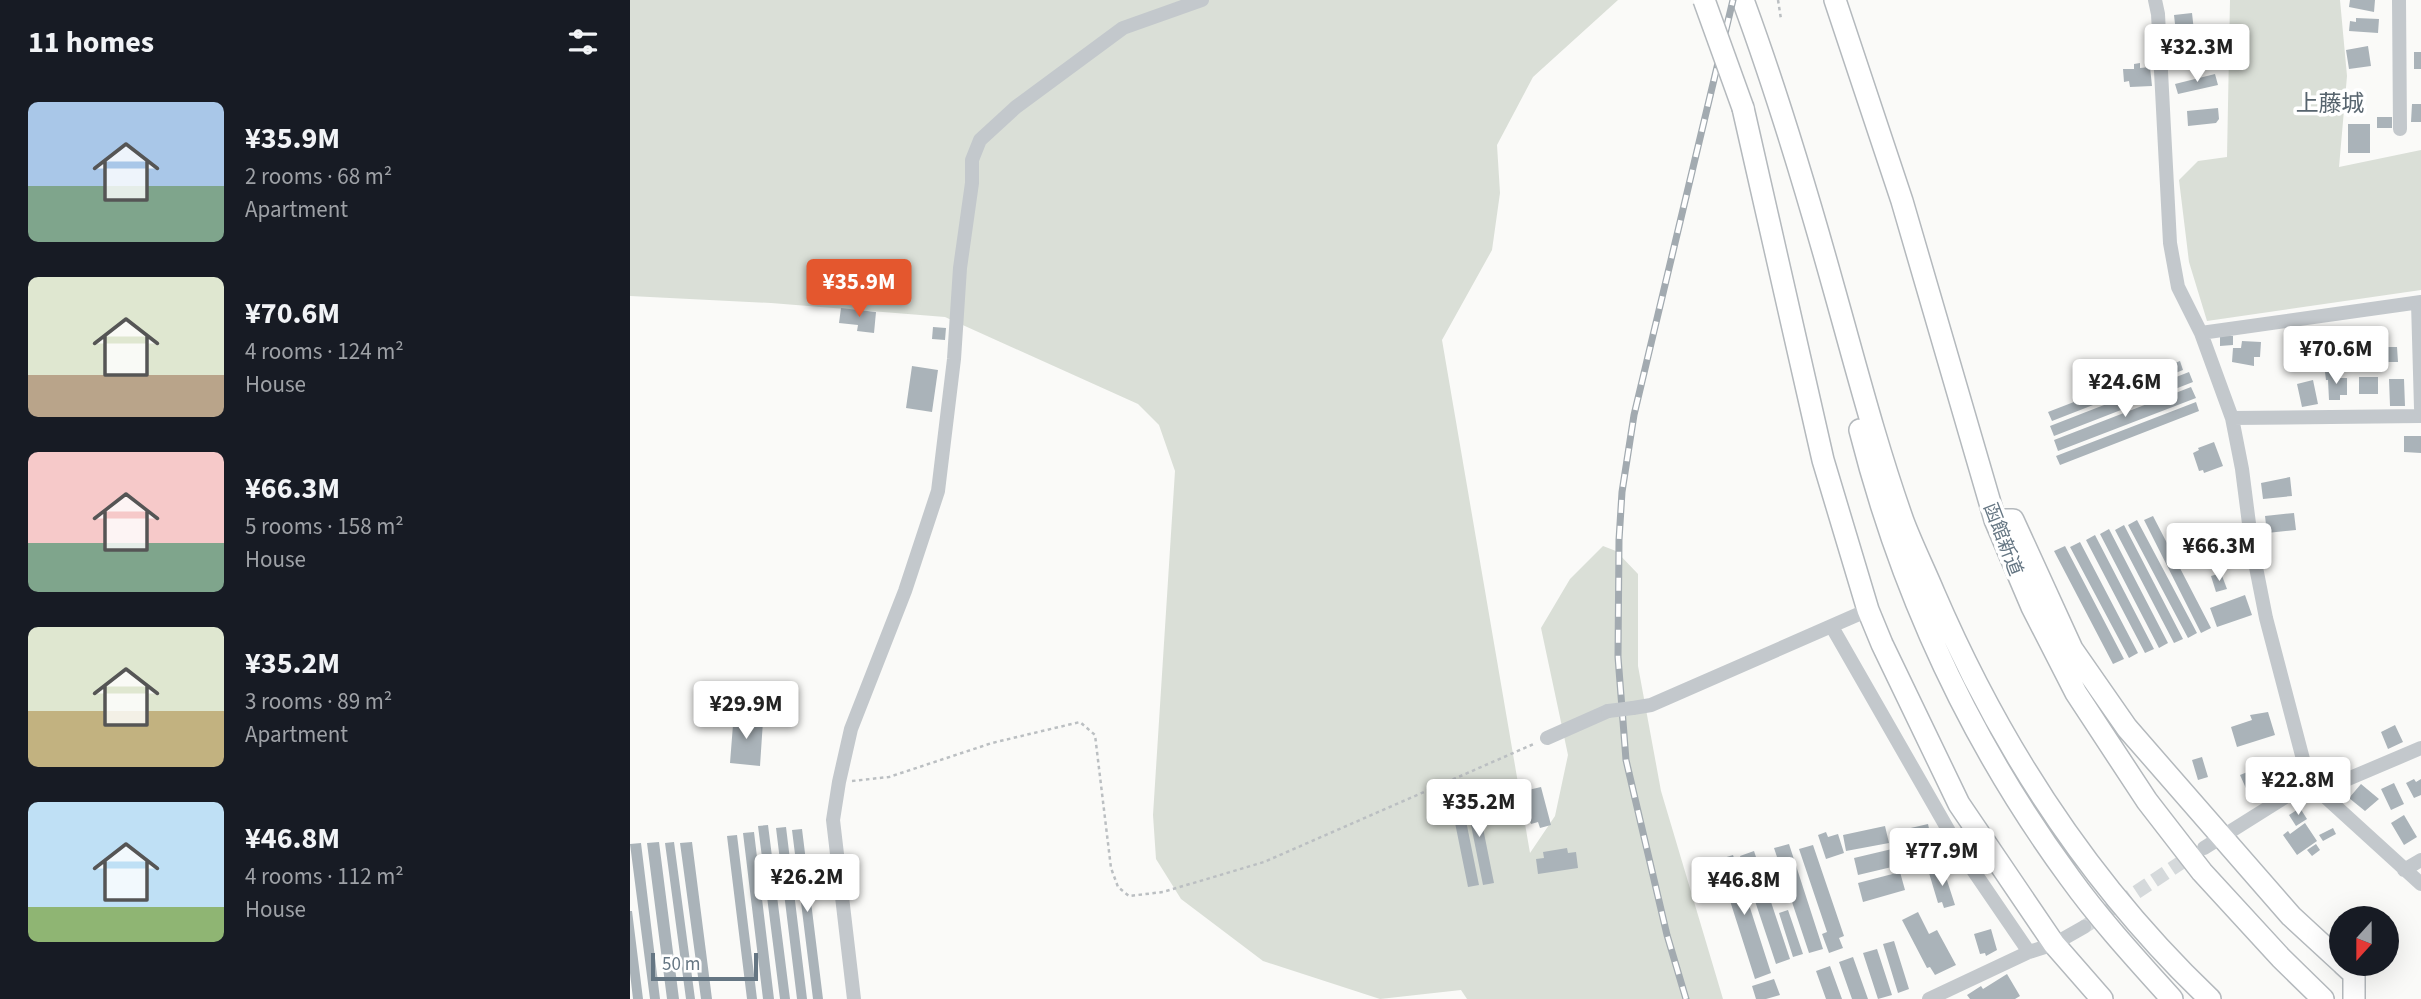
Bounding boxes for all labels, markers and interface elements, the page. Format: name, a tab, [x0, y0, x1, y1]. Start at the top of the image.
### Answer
text: 11 homes	[28, 21, 154, 64]
icon: filters	[564, 23, 602, 61]
pin: ¥32.3M	[2140, 24, 2254, 84]
text: ¥32.3M	[2160, 30, 2234, 63]
district label: 上藤城	[2296, 87, 2365, 120]
text: ¥35.9M	[245, 117, 340, 160]
icon: home	[84, 130, 168, 214]
text: 2 rooms · 68 m²	[245, 160, 392, 193]
text: Apartment	[245, 193, 348, 226]
pin: ¥35.9M	[802, 260, 916, 319]
text: ¥35.9M	[822, 265, 896, 298]
text: ¥70.6M	[245, 292, 340, 335]
icon: home	[84, 305, 168, 389]
pin: ¥70.6M	[2279, 326, 2393, 386]
text: ¥70.6M	[2299, 332, 2373, 365]
text: 4 rooms · 124 m²	[245, 335, 404, 368]
pin: ¥24.6M	[2068, 360, 2182, 419]
text: ¥24.6M	[2088, 365, 2162, 398]
text: House	[245, 368, 306, 401]
text: ¥66.3M	[245, 467, 340, 510]
icon: home	[84, 480, 168, 564]
street label: 函館新道	[1976, 499, 2029, 580]
text: 5 rooms · 158 m²	[245, 510, 404, 543]
pin: ¥66.3M	[2162, 524, 2276, 583]
text: ¥66.3M	[2182, 529, 2256, 562]
text: House	[245, 543, 306, 576]
text: ¥35.2M	[245, 642, 340, 685]
icon: home	[84, 655, 168, 739]
pin: ¥29.9M	[689, 682, 803, 741]
text: 3 rooms · 89 m²	[245, 685, 392, 718]
text: ¥29.9M	[709, 687, 783, 720]
text: Apartment	[245, 718, 348, 751]
pin: ¥22.8M	[2241, 758, 2355, 817]
text: ¥22.8M	[2261, 763, 2335, 796]
pin: ¥35.2M	[1422, 780, 1536, 839]
text: ¥35.2M	[1442, 785, 1516, 818]
text: ¥46.8M	[245, 817, 340, 860]
pin: ¥77.9M	[1885, 828, 1999, 888]
icon: home	[84, 830, 168, 914]
text: ¥77.9M	[1905, 834, 1979, 867]
pin: ¥26.2M	[750, 855, 864, 914]
pin: ¥46.8M	[1687, 858, 1801, 917]
text: 4 rooms · 112 m²	[245, 860, 404, 893]
text: ¥26.2M	[770, 860, 844, 893]
text: ¥46.8M	[1707, 863, 1781, 896]
text: House	[245, 893, 306, 926]
north arrow	[2329, 906, 2399, 976]
map controls	[2329, 906, 2399, 976]
scale bar	[651, 950, 758, 982]
text: 50 m	[662, 951, 700, 978]

